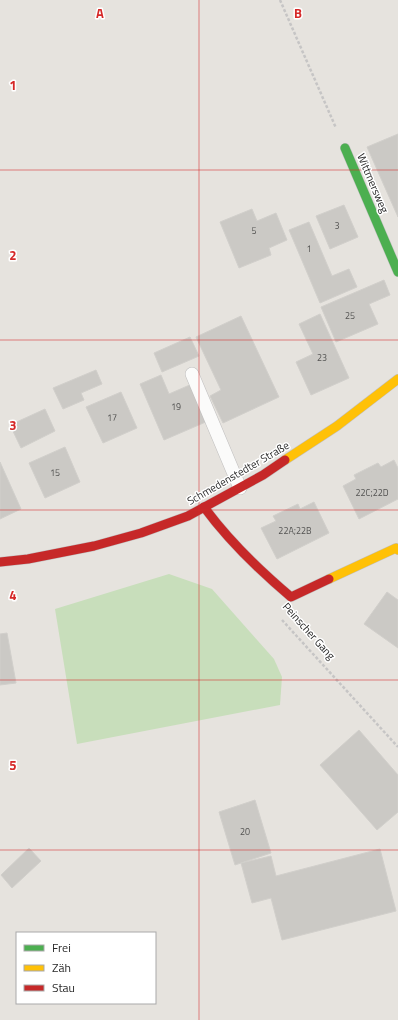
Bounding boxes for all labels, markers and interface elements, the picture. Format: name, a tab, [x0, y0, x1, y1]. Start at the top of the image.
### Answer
text: A	[96, 3, 104, 23]
text: B	[294, 3, 302, 23]
text: 1	[9, 75, 17, 95]
street label: Wittmersweg	[353, 151, 393, 215]
house number: 3	[334, 219, 340, 232]
house number: 5	[251, 224, 257, 237]
house number: 1	[306, 242, 312, 255]
text: 2	[9, 245, 17, 265]
house number: 25	[345, 309, 355, 322]
house number: 23	[317, 351, 327, 364]
house number: 19	[171, 400, 181, 413]
house number: 17	[107, 411, 117, 424]
text: 3	[9, 415, 17, 435]
street label: Schmedenstedter Straße	[184, 437, 292, 509]
house number: 15	[50, 466, 60, 479]
house number: 22C;22D	[355, 486, 389, 499]
house number: 22A;22B	[278, 524, 312, 537]
text: 4	[9, 585, 17, 605]
street label: Peinscher Gang	[279, 599, 339, 663]
text: 5	[9, 755, 17, 775]
house number: 20	[240, 825, 250, 838]
legend	[16, 932, 156, 1004]
text: Frei	[52, 938, 71, 957]
text: Zäh	[52, 958, 71, 977]
text: Stau	[52, 978, 75, 997]

